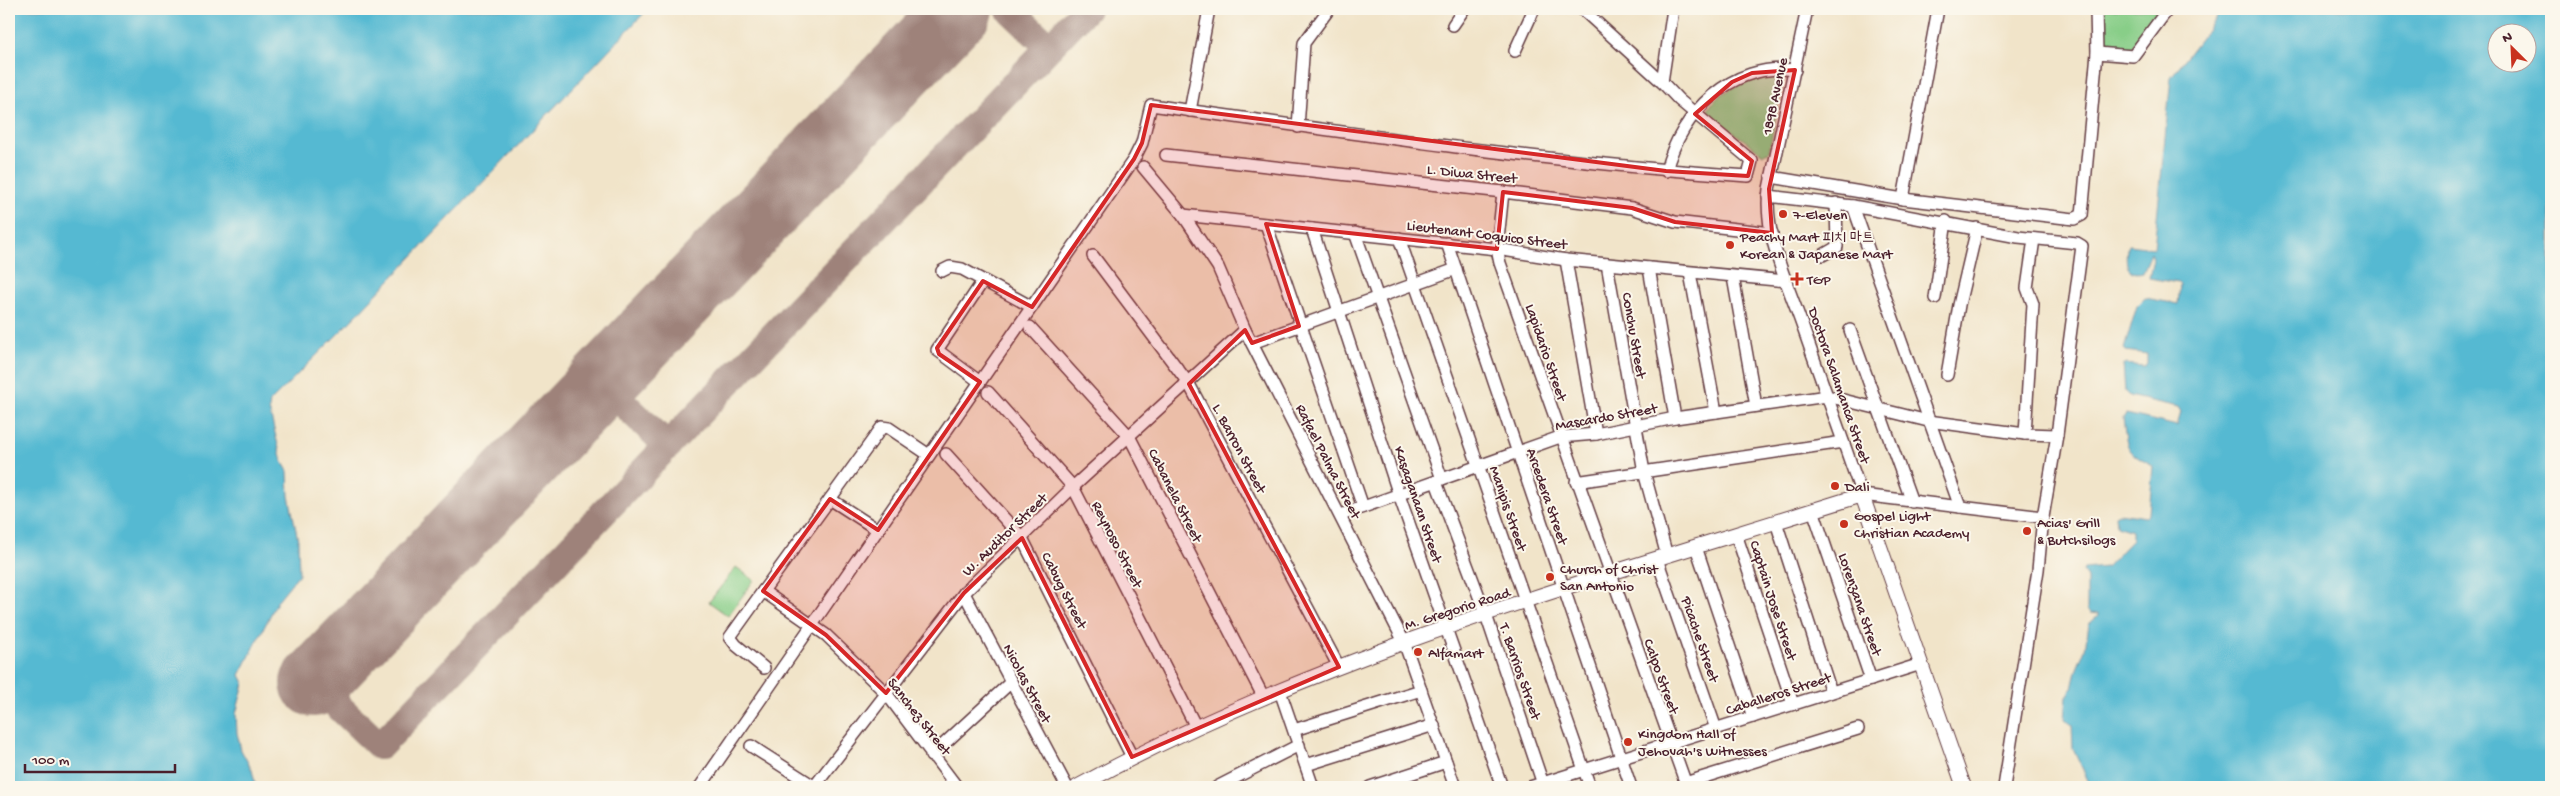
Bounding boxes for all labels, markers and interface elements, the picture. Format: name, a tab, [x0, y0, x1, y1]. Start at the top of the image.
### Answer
north arrow	[2488, 22, 2538, 72]
text: N	[2500, 29, 2515, 48]
street label: 1898 Avenue	[1759, 56, 1793, 138]
street label: L. Diwa Street	[1426, 161, 1519, 189]
place label: 7-Eleven	[1792, 207, 1847, 225]
marker: 7-Eleven	[1777, 208, 1789, 220]
street label: Lieutenant Coquico Street	[1406, 217, 1570, 255]
place label: Peachy Mart 피치 마트 Korean & Japanese Mart	[1739, 229, 1894, 264]
marker: Peachy Mart 피치 마트 Korean & Japanese Mart	[1724, 239, 1736, 251]
place label: TGP	[1806, 272, 1831, 290]
marker: TGP	[1791, 273, 1803, 285]
street label: Conchu Street	[1617, 291, 1650, 381]
street label: Lapidario Street	[1520, 302, 1571, 405]
street label: Doctora Salamanca Street	[1803, 304, 1874, 468]
street label: Mascardo Street	[1554, 400, 1661, 436]
street label: L. Barron Street	[1207, 401, 1270, 498]
street label: Rafael Palma Street	[1291, 402, 1365, 524]
street label: Kasaganaan Street	[1389, 444, 1446, 567]
street label: Cabanela Street	[1143, 446, 1206, 547]
street label: Arcedera Street	[1521, 446, 1572, 549]
street label: Manipis Street	[1484, 464, 1531, 555]
place label: Dali	[1844, 479, 1870, 497]
marker: Dali	[1829, 480, 1841, 492]
street label: W. Auditor Street	[959, 489, 1053, 581]
street label: Reynoso Street	[1087, 499, 1147, 593]
place label: Gospel Light Christian Academy	[1854, 508, 1970, 543]
place label: Acias' Grill & Butchsilogs	[2037, 515, 2116, 550]
marker: Gospel Light Christian Academy	[1838, 518, 1850, 530]
marker: Acias' Grill & Butchsilogs	[2021, 525, 2033, 537]
street label: Captain Jose Street	[1744, 538, 1801, 665]
street label: Cabug Street	[1036, 550, 1091, 634]
street label: Lorenzana Street	[1833, 551, 1886, 660]
place label: Church of Christ San Antonio	[1560, 561, 1659, 596]
marker: Church of Christ San Antonio	[1544, 571, 1556, 583]
street label: M. Gregorio Road	[1402, 584, 1514, 635]
street label: Picache Street	[1676, 594, 1723, 687]
street label: T. Barrios Street	[1494, 620, 1545, 724]
street label: Calpo Street	[1638, 637, 1683, 718]
street label: Nicolas Street	[998, 641, 1055, 728]
place label: Alfamart	[1428, 645, 1485, 663]
marker: Alfamart	[1412, 646, 1424, 658]
street label: Caballeros Street	[1724, 669, 1835, 720]
street label: Sanchez Street	[883, 675, 955, 761]
place label: Kingdom Hall of Jehovah's Witnesses	[1638, 726, 1767, 761]
marker: Kingdom Hall of Jehovah's Witnesses	[1622, 736, 1634, 748]
scale bar	[25, 741, 175, 773]
text: 100 m	[31, 752, 70, 770]

